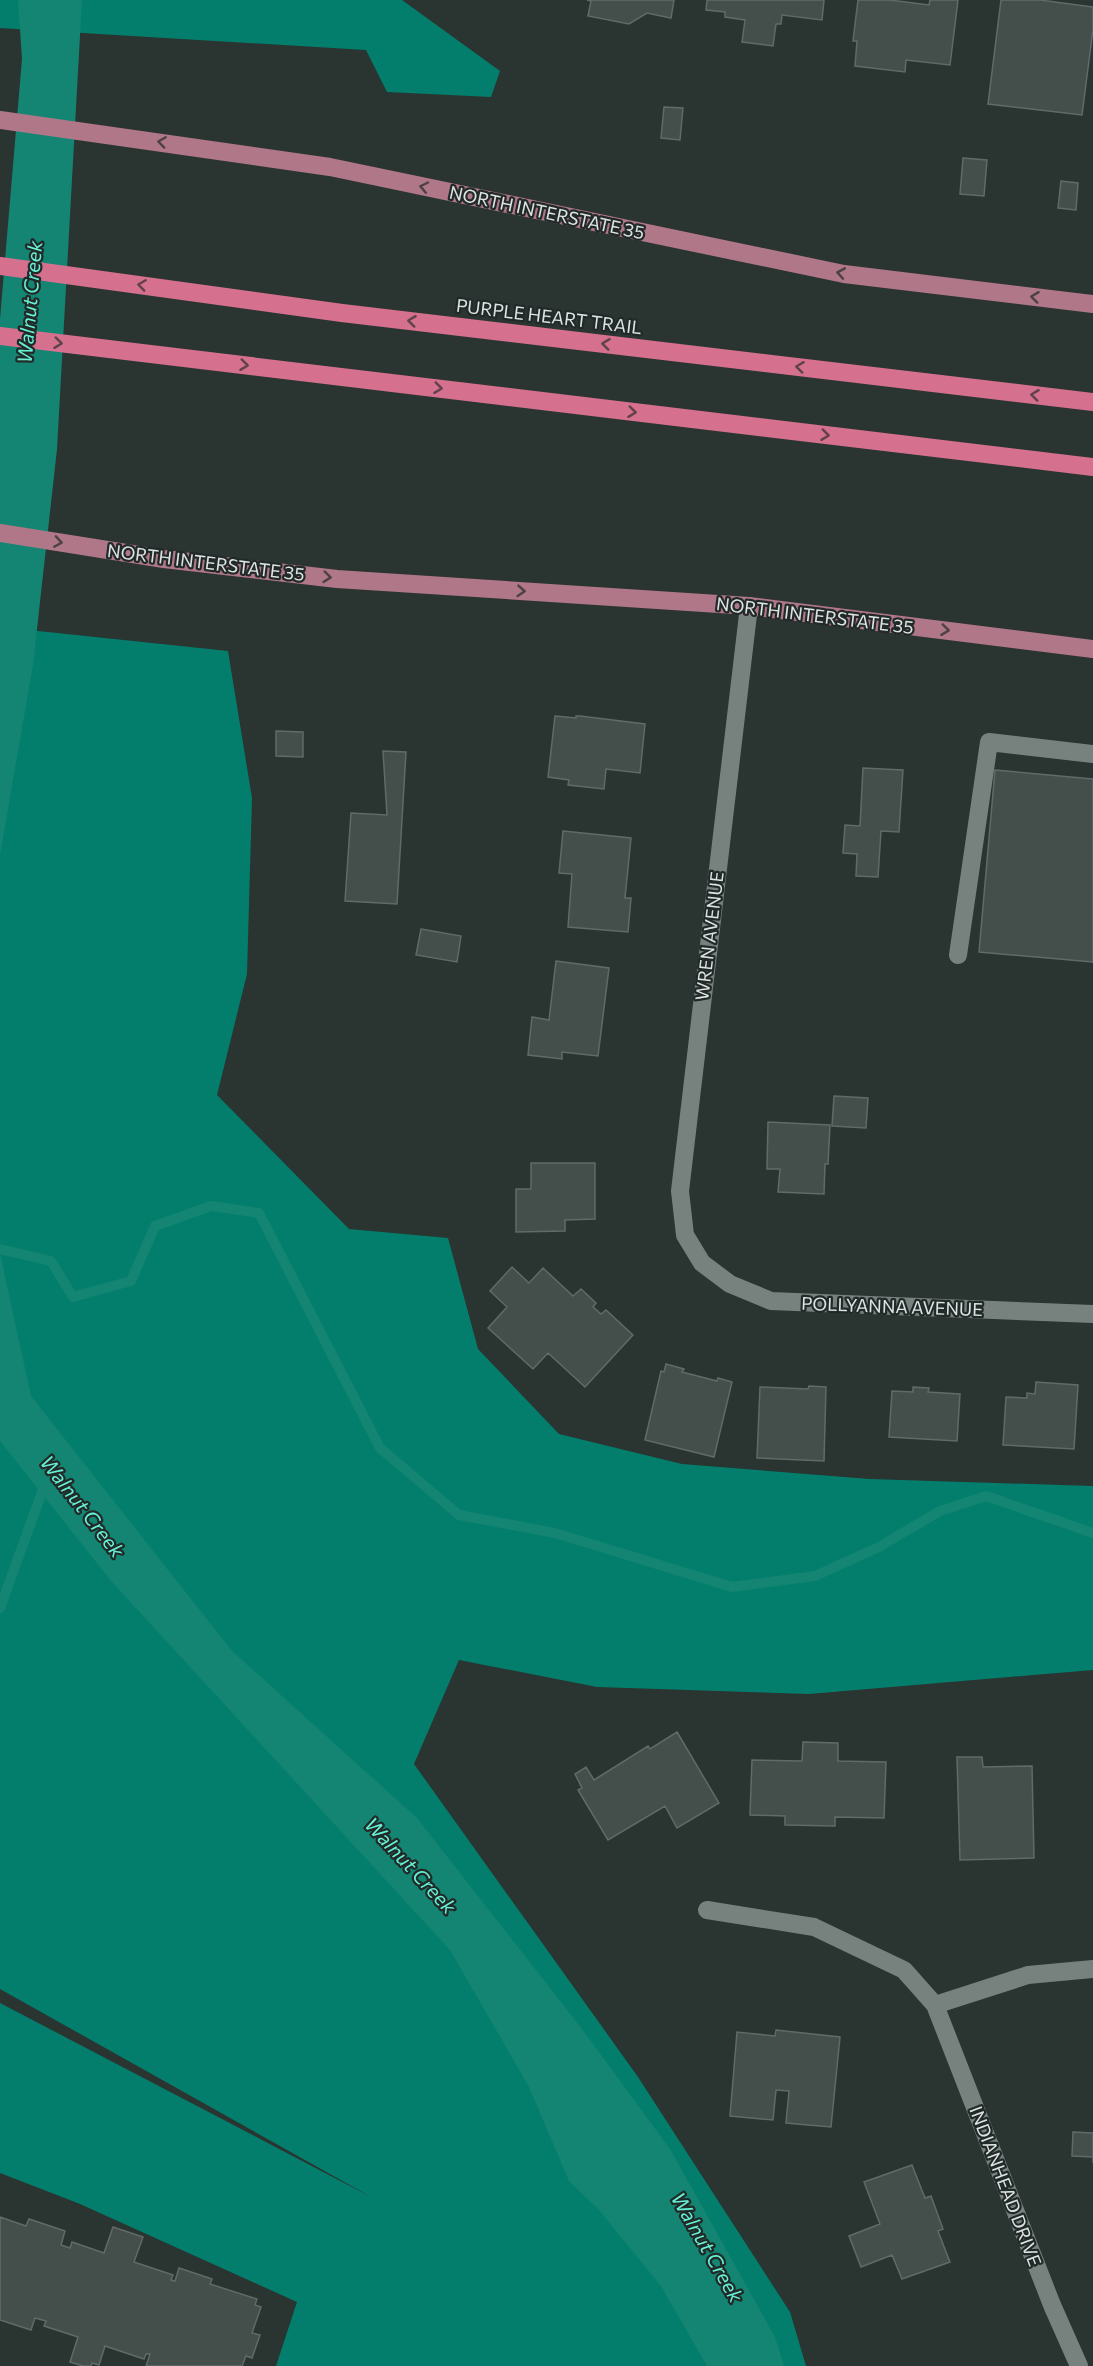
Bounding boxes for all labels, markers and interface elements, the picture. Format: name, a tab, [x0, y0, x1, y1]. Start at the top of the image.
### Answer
one-way arrow	[157, 137, 166, 149]
one-way arrow	[419, 181, 429, 194]
street label: NORTH INTERSTATE 35	[448, 181, 646, 243]
water label: Walnut Creek	[12, 239, 46, 364]
one-way arrow	[837, 267, 846, 279]
one-way arrow	[137, 279, 146, 292]
one-way arrow	[1030, 291, 1040, 304]
street label: PURPLE HEART TRAIL	[455, 294, 643, 338]
one-way arrow	[408, 315, 417, 328]
one-way arrow	[54, 336, 63, 349]
one-way arrow	[601, 338, 610, 351]
one-way arrow	[240, 358, 249, 371]
one-way arrow	[795, 361, 804, 374]
one-way arrow	[433, 382, 443, 394]
one-way arrow	[1030, 389, 1039, 402]
one-way arrow	[627, 405, 636, 417]
one-way arrow	[821, 428, 830, 441]
one-way arrow	[52, 535, 62, 548]
street label: NORTH INTERSTATE 35	[106, 539, 306, 585]
one-way arrow	[322, 571, 331, 583]
one-way arrow	[517, 584, 526, 597]
street label: NORTH INTERSTATE 35	[715, 592, 915, 638]
one-way arrow	[941, 624, 950, 636]
street label: WREN AVENUE	[690, 870, 728, 1002]
street label: POLLYANNA AVENUE	[801, 1292, 983, 1320]
water label: Walnut Creek	[36, 1450, 131, 1563]
water label: Walnut Creek	[360, 1812, 462, 1919]
street label: INDIANHEAD DRIVE	[965, 2103, 1047, 2269]
water label: Walnut Creek	[667, 2188, 750, 2307]

